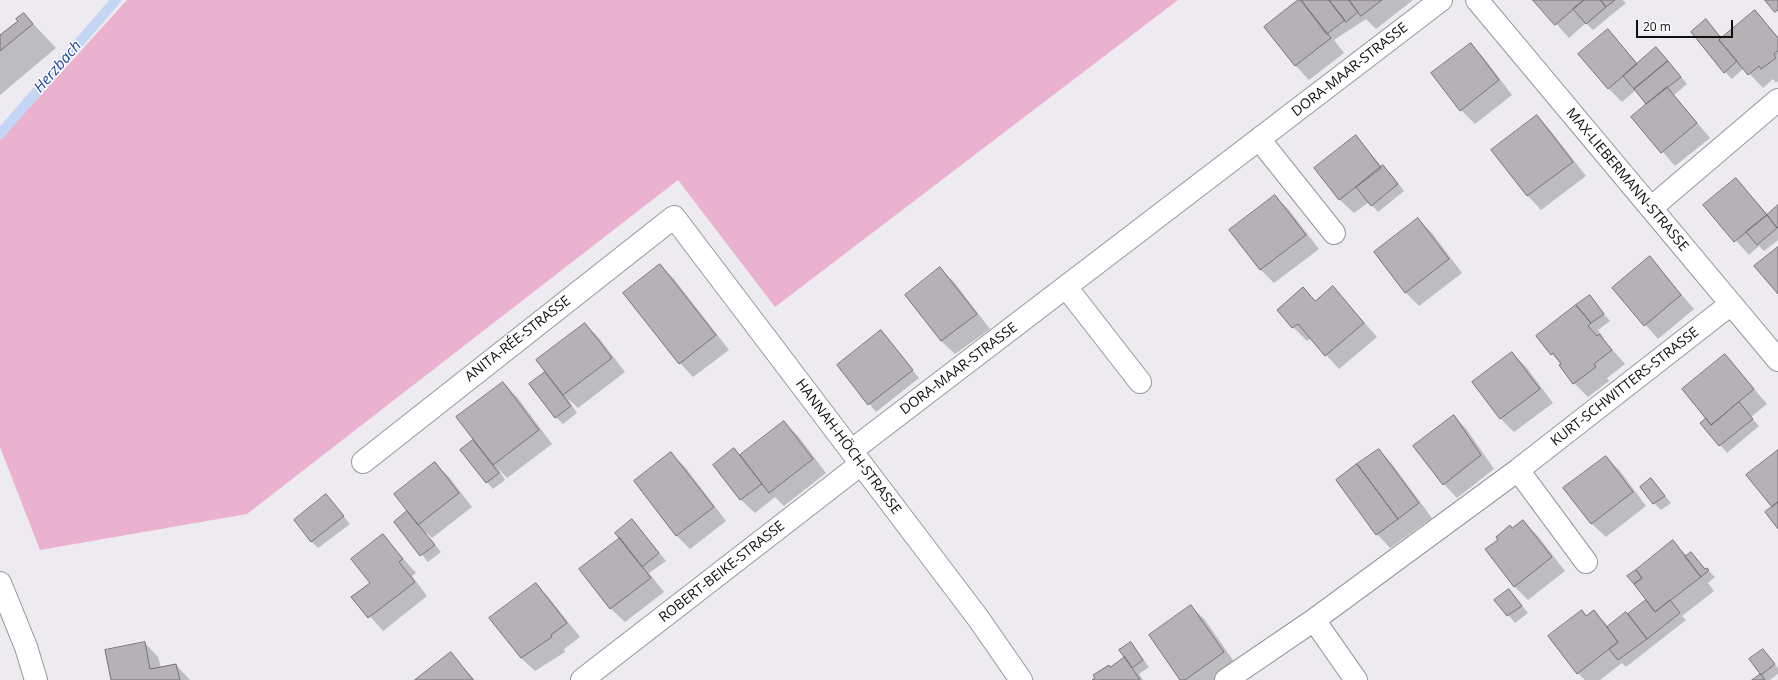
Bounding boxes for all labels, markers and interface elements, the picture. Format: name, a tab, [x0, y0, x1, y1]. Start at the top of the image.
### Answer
scale bar	[1638, 12, 1735, 38]
text: 20 m	[1643, 18, 1671, 35]
street label: DORA-MAAR-STRASSE	[1289, 20, 1411, 120]
water label: Herzbach	[31, 37, 85, 97]
street label: MAX-LIEBERMANN-STRASSE	[1562, 105, 1692, 255]
street label: ANITA-RÉE-STRASSE	[462, 293, 574, 385]
street label: DORA-MAAR-STRASSE	[897, 319, 1021, 419]
street label: KURT-SCHWITTERS-STRASSE	[1548, 324, 1702, 450]
street label: HANNAH-HÖCH-STRASSE	[792, 376, 904, 518]
street label: ROBERT-BEIKE-STRASSE	[656, 518, 788, 626]

